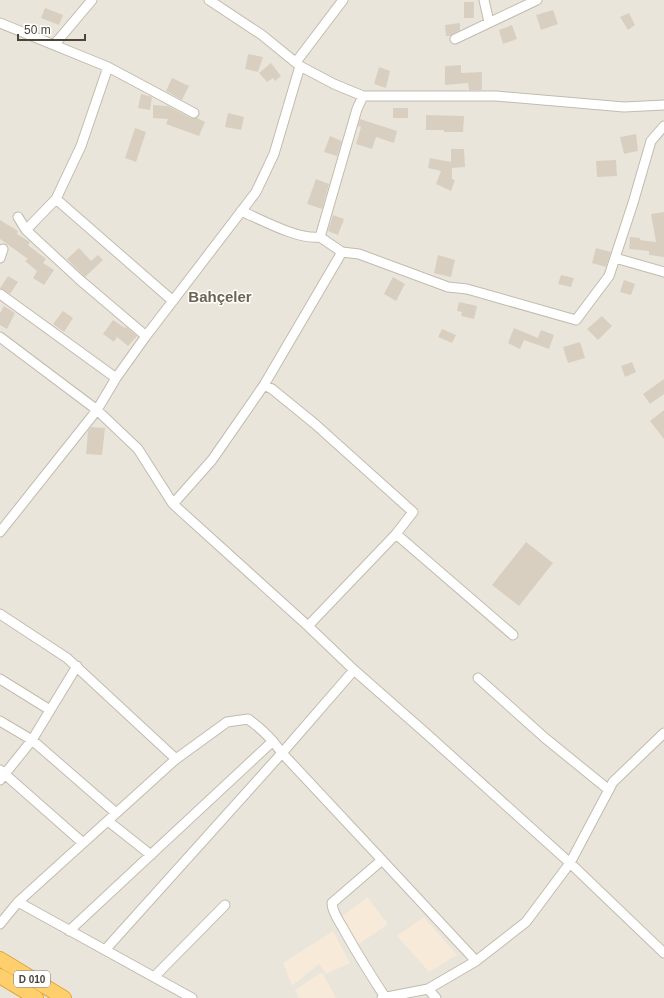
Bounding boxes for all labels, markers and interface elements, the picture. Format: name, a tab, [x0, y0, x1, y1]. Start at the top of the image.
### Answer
scale bar	[18, 16, 85, 42]
text: 50 m	[24, 23, 51, 37]
district label: Bahçeler	[188, 288, 252, 305]
road number: D 010	[14, 971, 50, 987]

